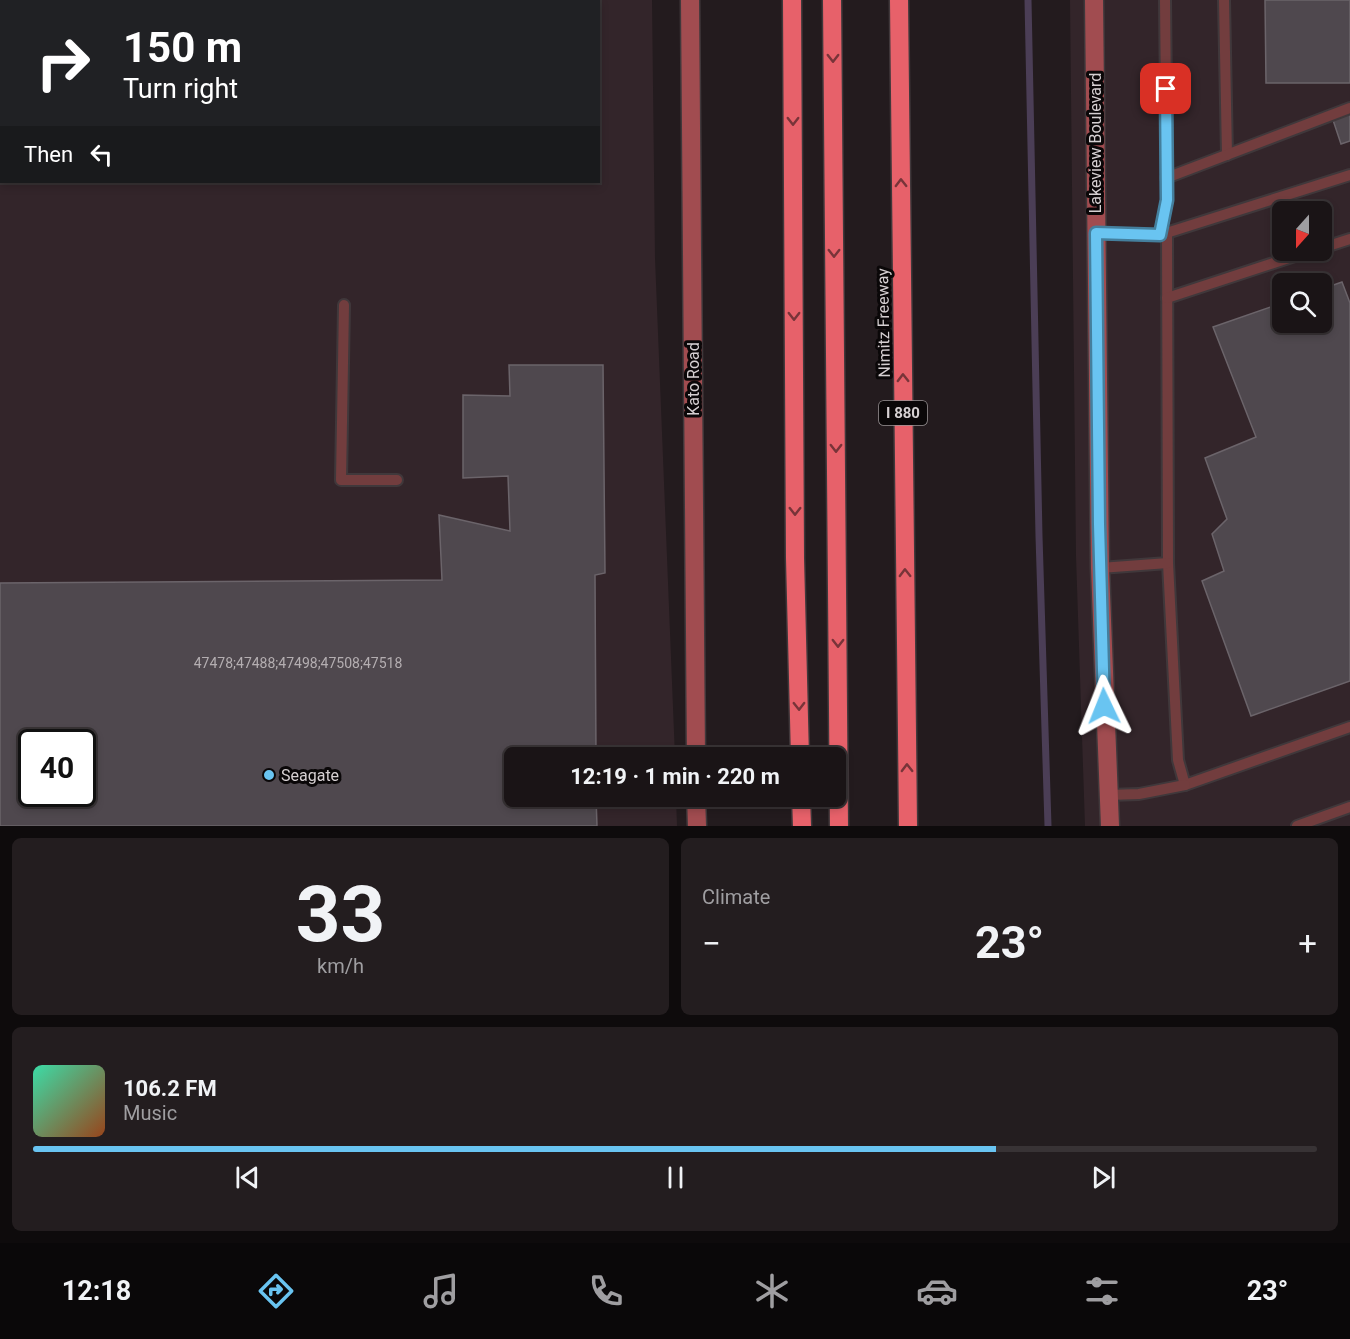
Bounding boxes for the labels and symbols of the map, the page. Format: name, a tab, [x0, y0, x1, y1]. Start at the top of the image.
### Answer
one-way arrow	[827, 54, 839, 63]
pin	[1140, 63, 1191, 114]
street label: Lakeview Boulevard	[1086, 73, 1105, 213]
one-way arrow	[787, 117, 799, 126]
one-way arrow	[895, 178, 907, 187]
north arrow	[1272, 201, 1332, 261]
one-way arrow	[828, 249, 841, 258]
street label: Nimitz Freeway	[873, 268, 894, 378]
one-way arrow	[788, 312, 800, 321]
street label: Kato Road	[684, 342, 703, 416]
one-way arrow	[897, 373, 909, 382]
road number: I 880	[879, 401, 927, 425]
one-way arrow	[830, 444, 842, 453]
one-way arrow	[789, 507, 801, 516]
one-way arrow	[899, 568, 911, 577]
one-way arrow	[832, 639, 844, 648]
house number: 47478;47488;47498;47508;47518	[194, 655, 402, 671]
position arrow	[1072, 674, 1136, 738]
one-way arrow	[792, 702, 805, 711]
speed limit sign: 40	[18, 729, 96, 807]
one-way arrow	[901, 763, 913, 772]
place label: Seagate	[281, 766, 339, 785]
marker: Seagate	[262, 768, 276, 782]

